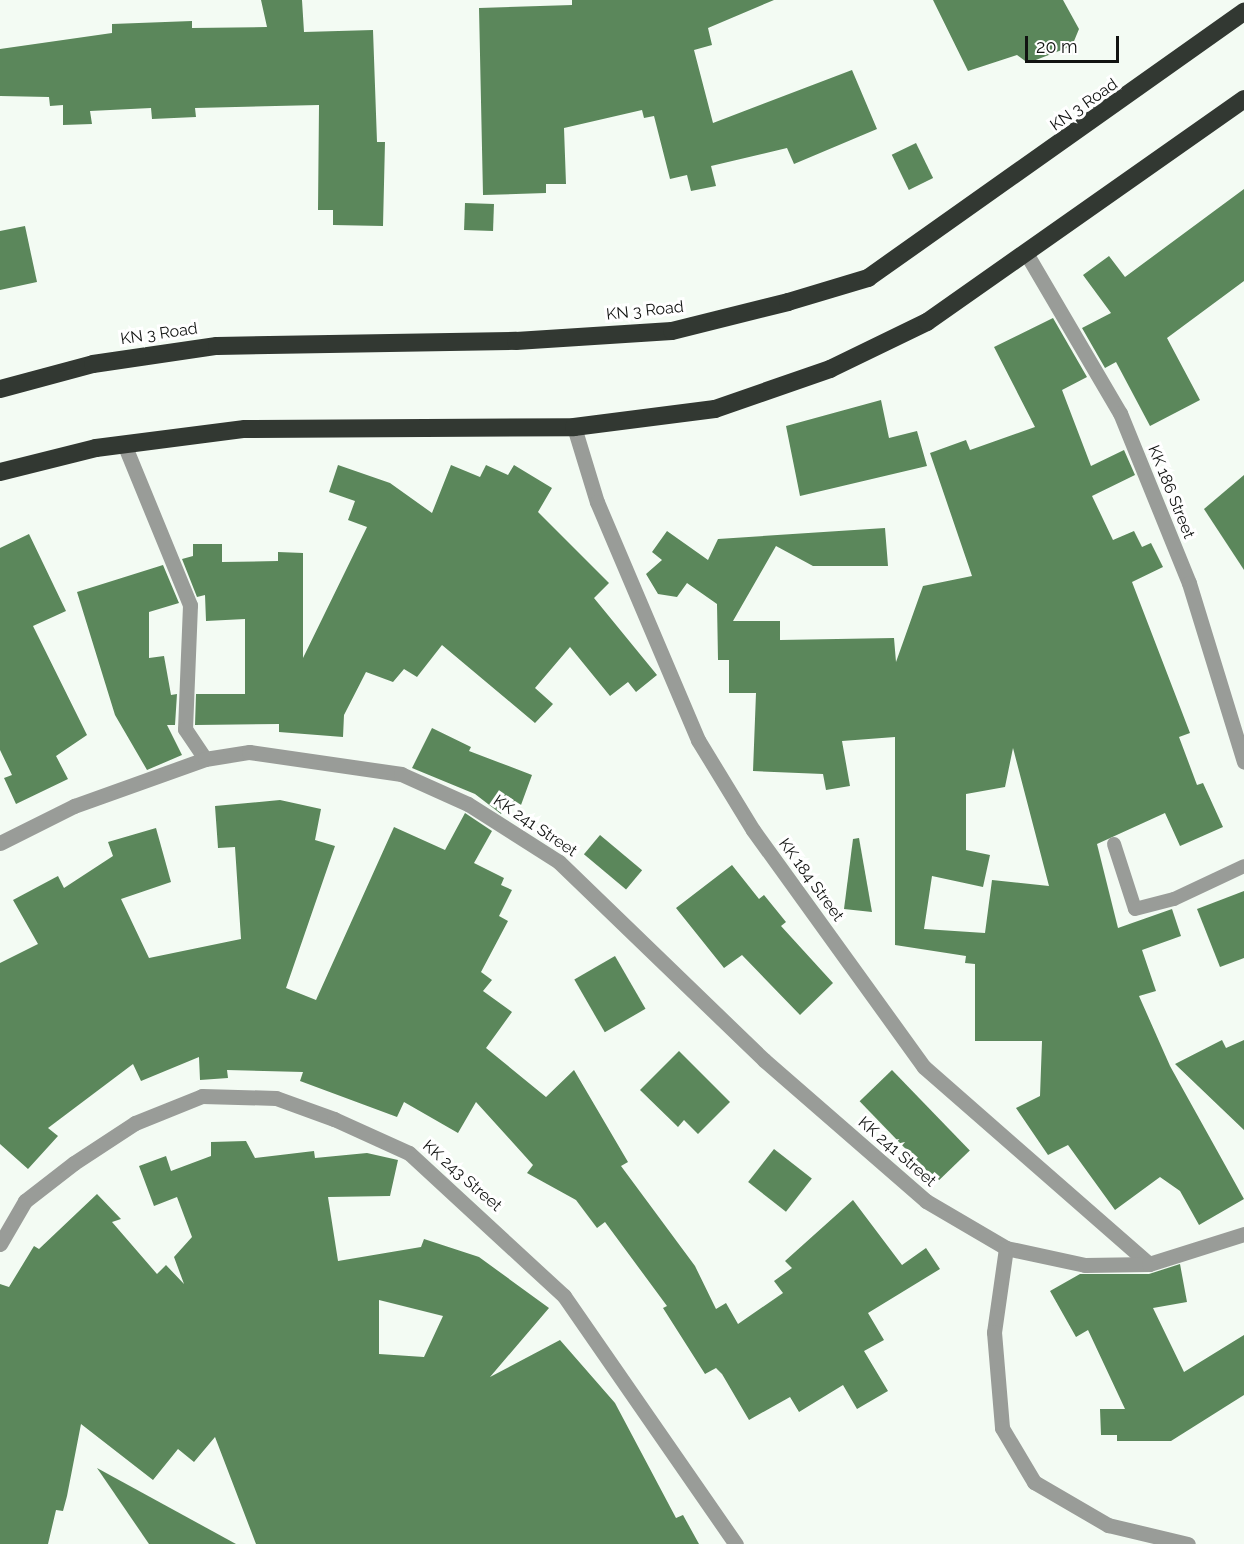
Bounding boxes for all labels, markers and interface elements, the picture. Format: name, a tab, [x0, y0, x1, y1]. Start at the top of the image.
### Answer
scale bar	[1028, 24, 1122, 62]
text: 20 m	[1036, 36, 1078, 57]
street label: KN 3 Road	[1047, 75, 1121, 135]
street label: KN 3 Road	[605, 297, 685, 325]
street label: KN 3 Road	[119, 319, 199, 349]
street label: KK 186 Street	[1144, 442, 1198, 542]
street label: KK 241 Street	[489, 791, 581, 861]
street label: KK 184 Street	[774, 835, 848, 925]
street label: KK 241 Street	[854, 1113, 940, 1191]
street label: KK 243 Street	[418, 1136, 506, 1216]

